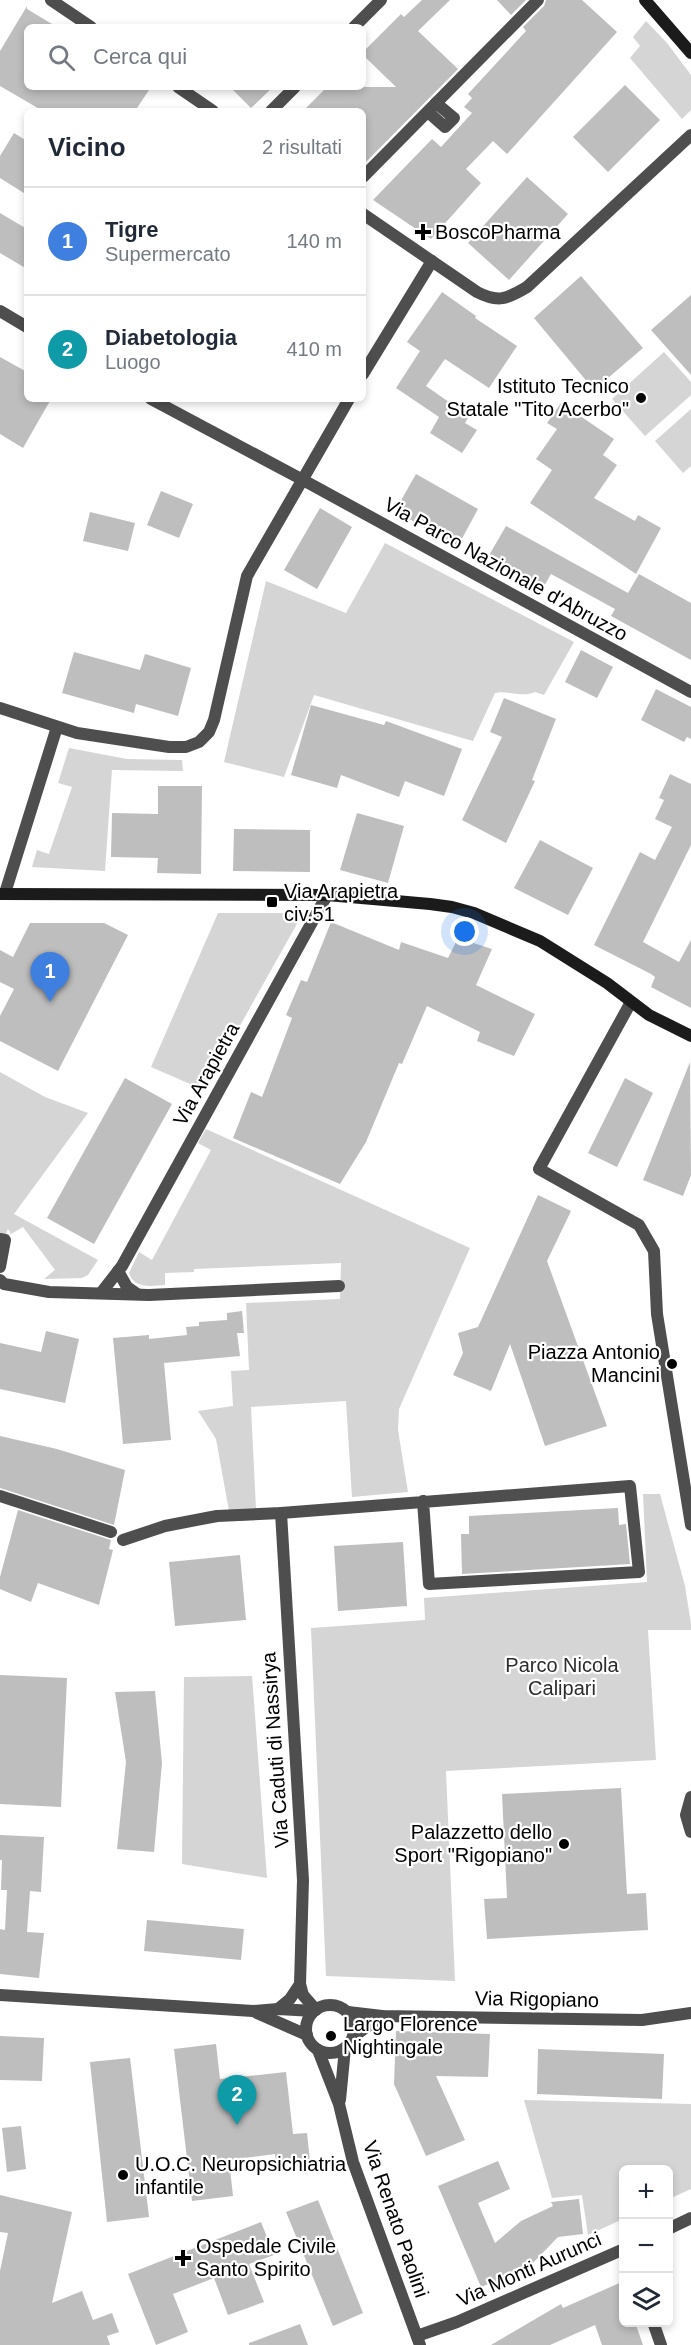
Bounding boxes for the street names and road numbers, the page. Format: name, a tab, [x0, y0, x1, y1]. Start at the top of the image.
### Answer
street label: Via Parco Nazionale d'Abruzzo	[381, 493, 631, 645]
street label: Via Arapietra	[169, 1018, 244, 1129]
street label: Via Caduti di Nassirya	[257, 1650, 293, 1849]
street label: Via Rigopiano	[475, 1987, 599, 2011]
street label: Via Renato Paolini	[359, 2138, 433, 2300]
street label: Via Monti Aurunci	[454, 2227, 604, 2311]

